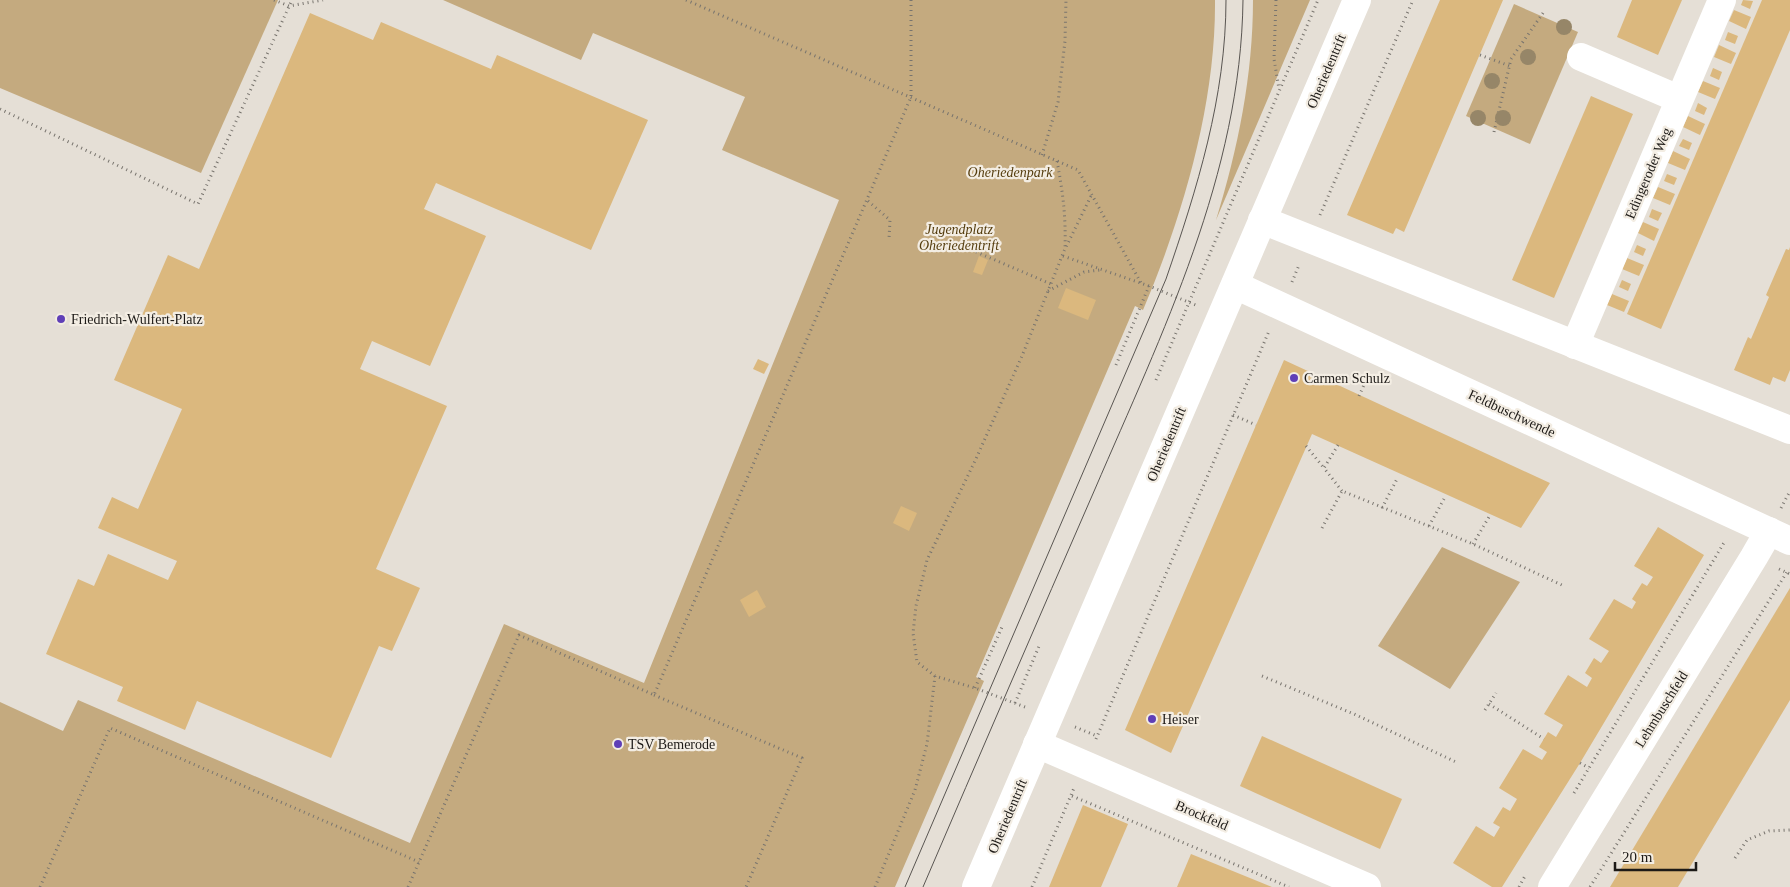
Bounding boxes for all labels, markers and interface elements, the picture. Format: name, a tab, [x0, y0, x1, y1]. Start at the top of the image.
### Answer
street label: Oheriedentrift	[1304, 32, 1349, 111]
street label: Edingeroder Weg	[1622, 125, 1674, 221]
park label: Oheriedenpark	[968, 165, 1053, 180]
park label: Jugendplatz Oheriedentrift	[919, 222, 1000, 253]
place label: Friedrich-Wulfert-Platz	[71, 312, 203, 327]
marker: Friedrich-Wulfert-Platz	[55, 313, 67, 325]
place label: Carmen Schulz	[1304, 371, 1390, 386]
marker: Carmen Schulz	[1288, 372, 1300, 384]
street label: Feldbuschwende	[1466, 387, 1558, 440]
street label: Oheriedentrift	[1144, 405, 1189, 484]
street label: Lehmbuschfeld	[1632, 668, 1691, 750]
place label: Heiser	[1162, 712, 1199, 727]
marker: Heiser	[1146, 713, 1158, 725]
place label: TSV Bemerode	[628, 737, 715, 752]
marker: TSV Bemerode	[612, 738, 624, 750]
street label: Oheriedentrift	[985, 777, 1030, 856]
street label: Brockfeld	[1173, 798, 1231, 833]
scale bar	[1615, 840, 1696, 872]
text: 20 m	[1622, 849, 1653, 865]

